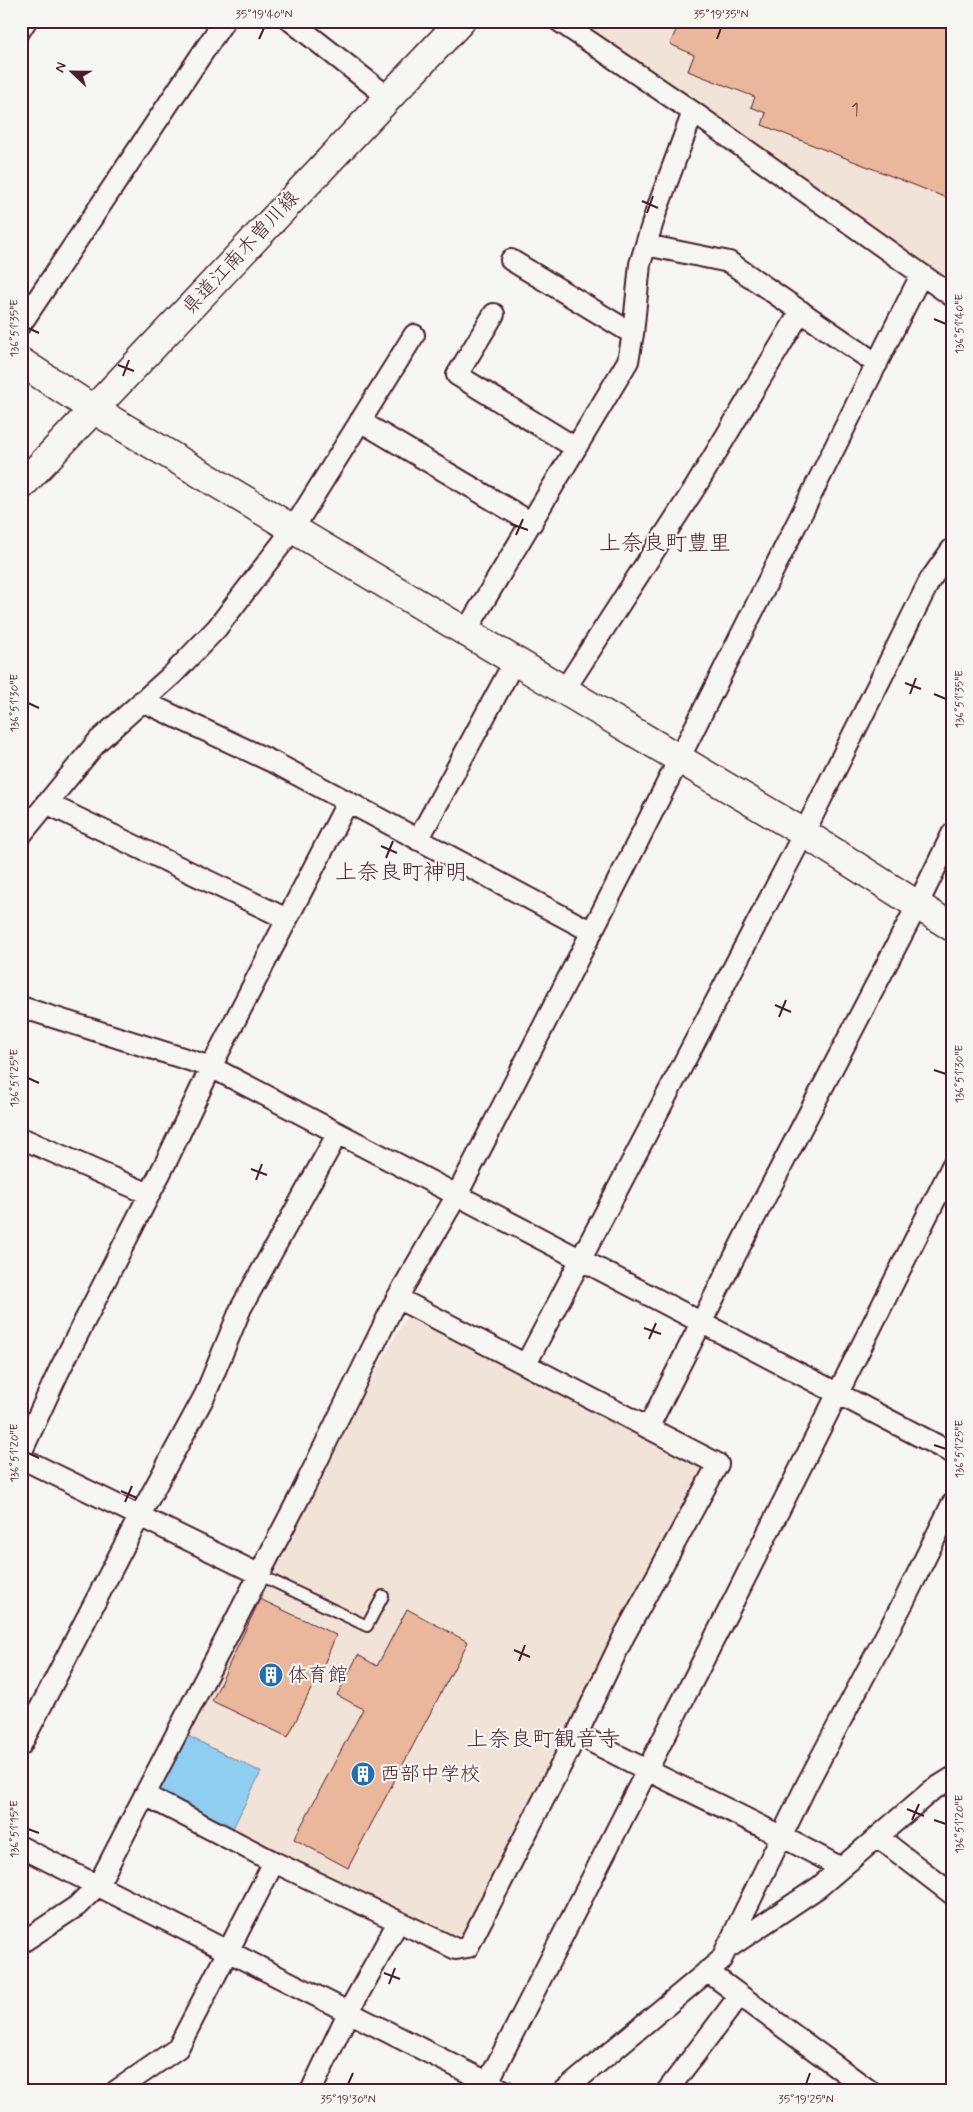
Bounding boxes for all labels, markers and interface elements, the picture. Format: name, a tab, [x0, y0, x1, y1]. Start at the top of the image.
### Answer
text: 35°19'40"N	[235, 7, 293, 23]
text: 35°19'35"N	[693, 7, 749, 23]
north arrow	[48, 48, 98, 98]
text: N	[51, 60, 71, 75]
house number: 1	[851, 98, 859, 122]
street label: 県道江南木曽川線	[177, 185, 305, 321]
text: 136°51'40"E	[952, 294, 968, 354]
text: 136°51'35"E	[7, 299, 23, 357]
district label: 上奈良町豊里	[599, 530, 731, 558]
text: 136°51'35"E	[952, 670, 968, 728]
text: 136°51'30"E	[7, 674, 23, 732]
district label: 上奈良町神明	[335, 859, 467, 887]
text: 136°51'30"E	[952, 1045, 968, 1103]
text: 136°51'25"E	[7, 1049, 23, 1107]
text: 136°51'25"E	[952, 1420, 968, 1478]
text: 136°51'20"E	[7, 1423, 23, 1483]
building icon: 体育館	[258, 1662, 284, 1688]
place label: 体育館	[288, 1662, 348, 1689]
district label: 上奈良町観音寺	[466, 1726, 620, 1754]
building icon: 西部中学校	[350, 1761, 376, 1787]
place label: 西部中学校	[380, 1761, 480, 1788]
text: 136°51'20"E	[952, 1794, 968, 1854]
text: 136°51'15"E	[7, 1800, 23, 1858]
text: 35°19'30"N	[320, 2092, 376, 2108]
text: 35°19'25"N	[778, 2092, 834, 2108]

